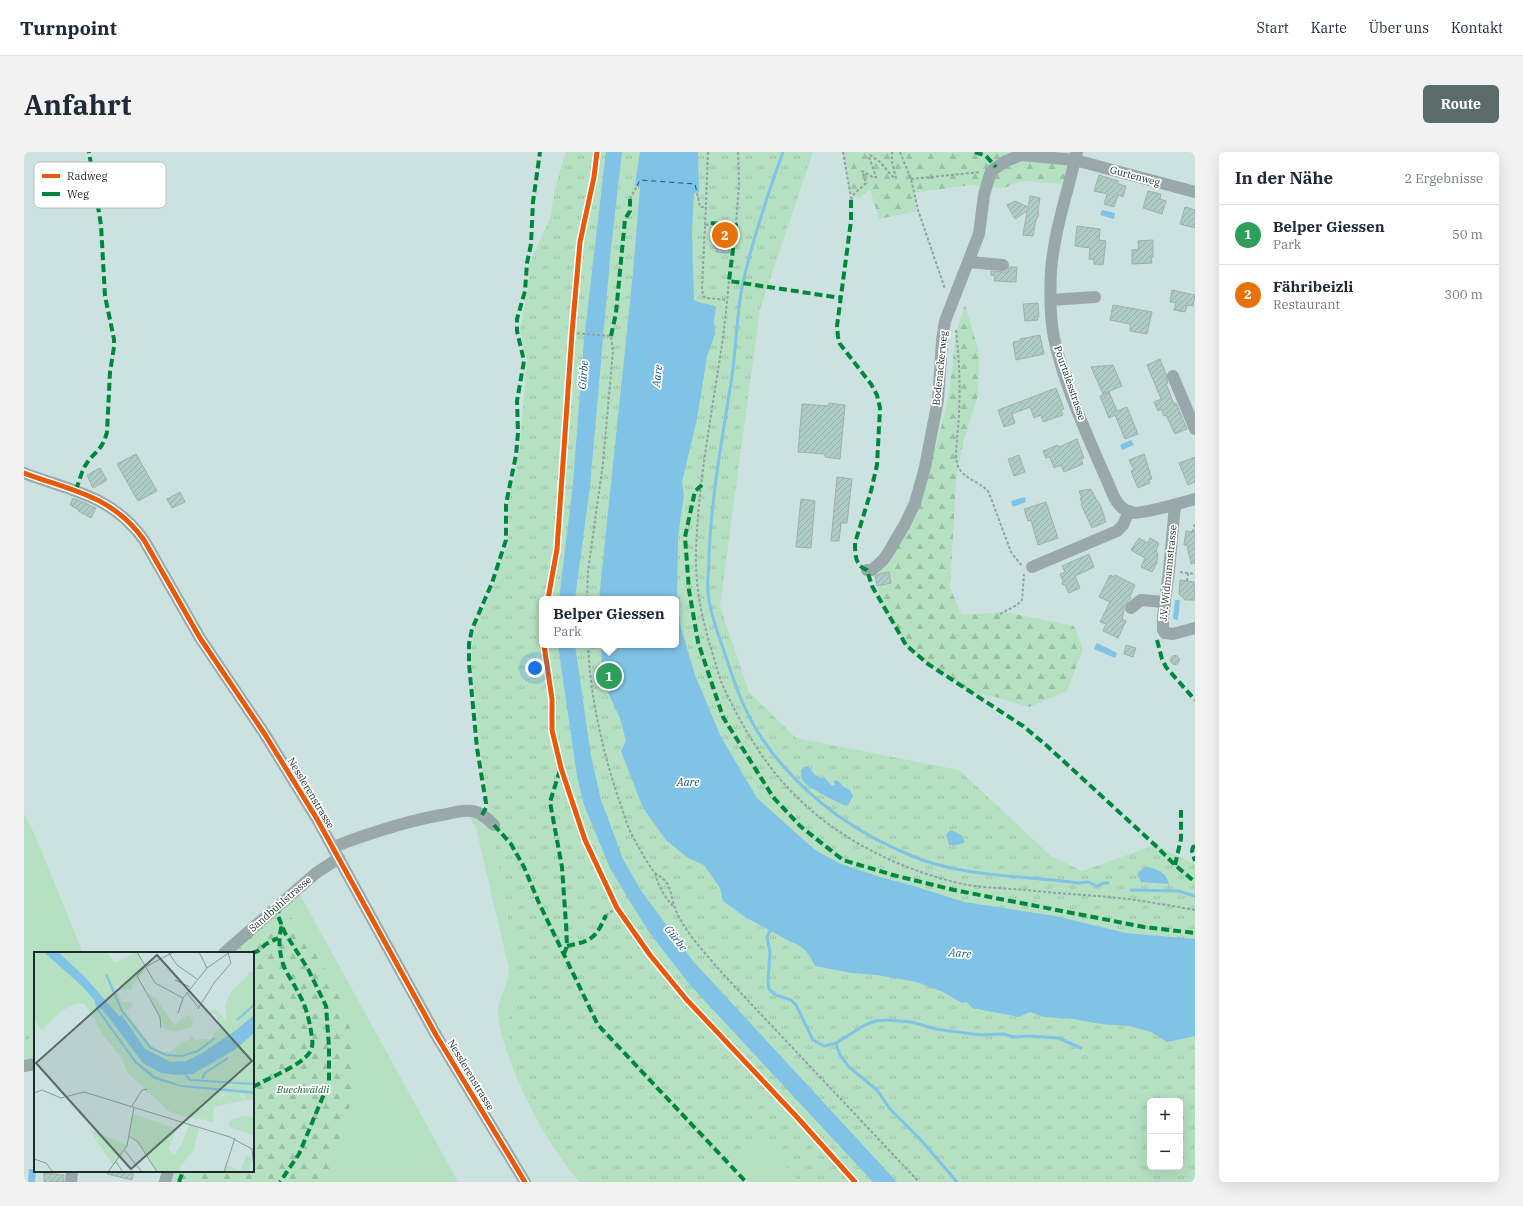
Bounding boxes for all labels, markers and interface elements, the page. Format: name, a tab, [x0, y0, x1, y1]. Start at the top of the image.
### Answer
text: Turnpoint	[20, 16, 117, 40]
text: Start	[1257, 19, 1289, 37]
text: Karte	[1311, 19, 1347, 37]
text: Über uns	[1369, 19, 1429, 37]
text: Kontakt	[1451, 19, 1503, 37]
button: Route	[1423, 85, 1499, 123]
text: Anfahrt	[24, 86, 132, 123]
legend	[34, 162, 166, 208]
street label: Gurtenweg	[1108, 163, 1162, 189]
text: In der Nähe	[1235, 167, 1333, 189]
text: Radweg	[67, 169, 107, 183]
text: 2 Ergebnisse	[1404, 170, 1483, 187]
text: Weg	[67, 187, 89, 201]
text: Belper Giessen	[1273, 217, 1385, 236]
pin: 2	[712, 220, 738, 250]
text: 1	[1244, 226, 1252, 243]
text: 50 m	[1452, 226, 1483, 243]
text: Park	[1273, 236, 1301, 253]
text: Fähribeizli	[1273, 277, 1353, 296]
text: 2	[1244, 286, 1252, 303]
text: 300 m	[1444, 286, 1483, 303]
text: Restaurant	[1273, 296, 1340, 313]
street label: Bodenackerweg	[930, 329, 950, 406]
street label: Pourtalèsstrasse	[1051, 344, 1089, 422]
water label: Gürbe	[575, 360, 591, 390]
water label: Aare	[649, 364, 665, 389]
street label: J.V. Widmannstrasse	[1156, 524, 1180, 622]
popup	[539, 596, 679, 648]
text: Belper Giessen	[553, 604, 665, 623]
text: Park	[553, 623, 582, 640]
your location	[525, 658, 545, 678]
pin: 1	[596, 661, 622, 691]
street label: Nesslerenstrasse	[285, 755, 337, 831]
water label: Aare	[676, 775, 699, 789]
street label: Sandbühlstrasse	[246, 873, 314, 935]
water label: Gürbe	[662, 922, 691, 954]
water label: Aare	[947, 945, 972, 961]
inset map	[34, 952, 254, 1172]
street label: Nesslerenstrasse	[445, 1037, 497, 1113]
park label: Buechwäldli	[276, 1083, 329, 1096]
map controls	[1147, 1098, 1183, 1170]
button: +	[1147, 1098, 1183, 1134]
button: −	[1147, 1134, 1183, 1170]

